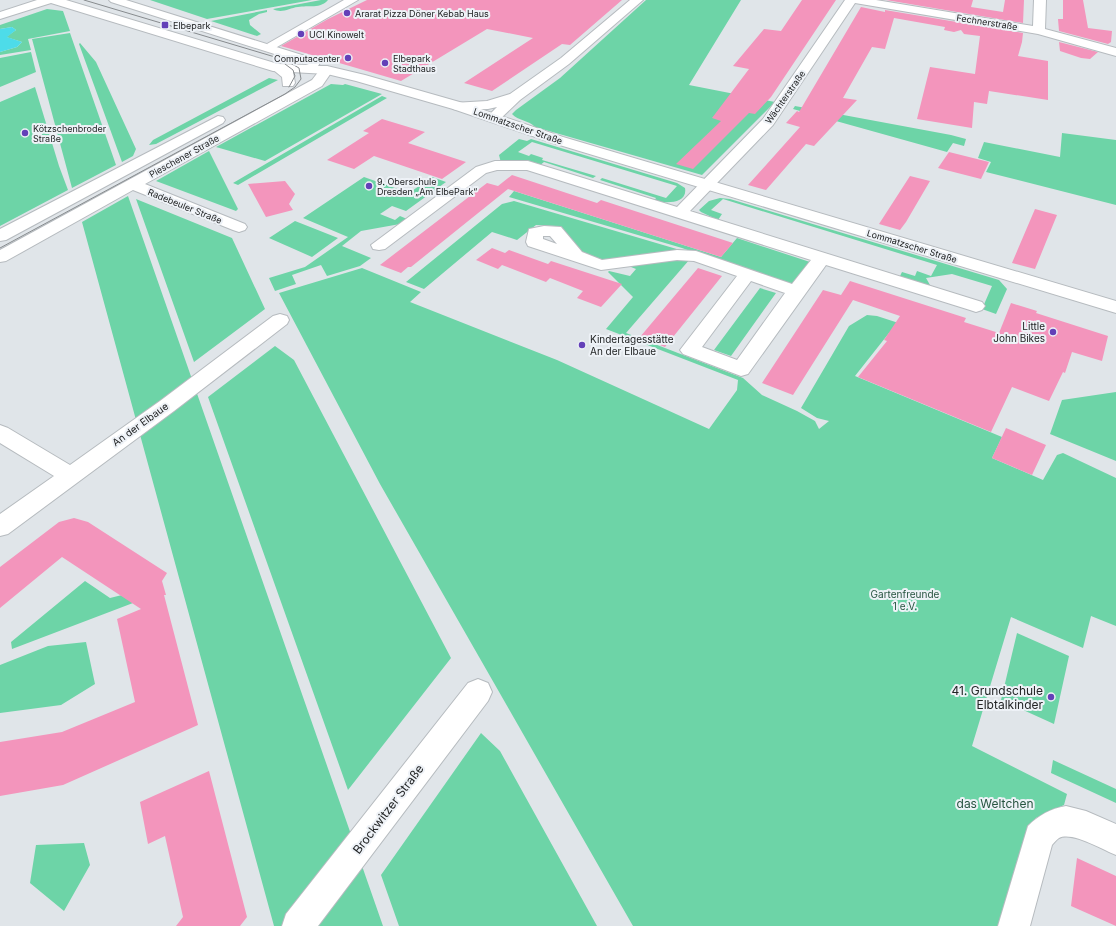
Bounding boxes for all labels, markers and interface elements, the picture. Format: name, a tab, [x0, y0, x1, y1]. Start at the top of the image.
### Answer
marker: Ararat Pizza Döner Kebab Haus	[342, 8, 352, 18]
place label: Ararat Pizza Döner Kebab Haus	[355, 8, 489, 19]
street label: Fechnerstraße	[956, 12, 1018, 32]
marker: Elbepark	[160, 20, 170, 30]
place label: Elbepark	[173, 20, 211, 31]
marker: UCI Kinowelt	[296, 29, 306, 39]
place label: UCI Kinowelt	[309, 29, 364, 40]
place label: Computacenter	[274, 53, 341, 64]
marker: Computacenter	[343, 53, 353, 63]
place label: Elbepark Stadthaus	[393, 53, 436, 74]
marker: Elbepark Stadthaus	[380, 58, 390, 68]
street label: Wächterstraße	[763, 68, 807, 126]
street label: Lommatzscher Straße	[472, 106, 564, 146]
place label: Kötzschenbroder Straße	[33, 123, 107, 144]
marker: Kötzschenbroder Straße	[20, 128, 30, 138]
street label: Pieschener Straße	[147, 132, 221, 180]
place label: 9. Oberschule Dresden „Am ElbePark“	[377, 176, 477, 197]
marker: 9. Oberschule Dresden „Am ElbePark“	[364, 181, 374, 191]
street label: Radebeuler Straße	[146, 186, 224, 226]
street label: Lommatzscher Straße	[866, 227, 958, 265]
place label: Little John Bikes	[993, 320, 1045, 344]
marker: Little John Bikes	[1048, 327, 1058, 337]
place label: Kindertagesstätte An der Elbaue	[590, 333, 674, 357]
marker: Kindertagesstätte An der Elbaue	[577, 340, 587, 350]
street label: An der Elbaue	[110, 400, 170, 448]
park label: Gartenfreunde 1 e.V.	[871, 588, 940, 612]
place label: 41. Grundschule Elbtalkinder	[951, 683, 1043, 712]
marker: 41. Grundschule Elbtalkinder	[1046, 692, 1056, 702]
street label: Brockwitzer Straße	[349, 761, 427, 857]
park label: das Weltchen	[957, 796, 1033, 811]

